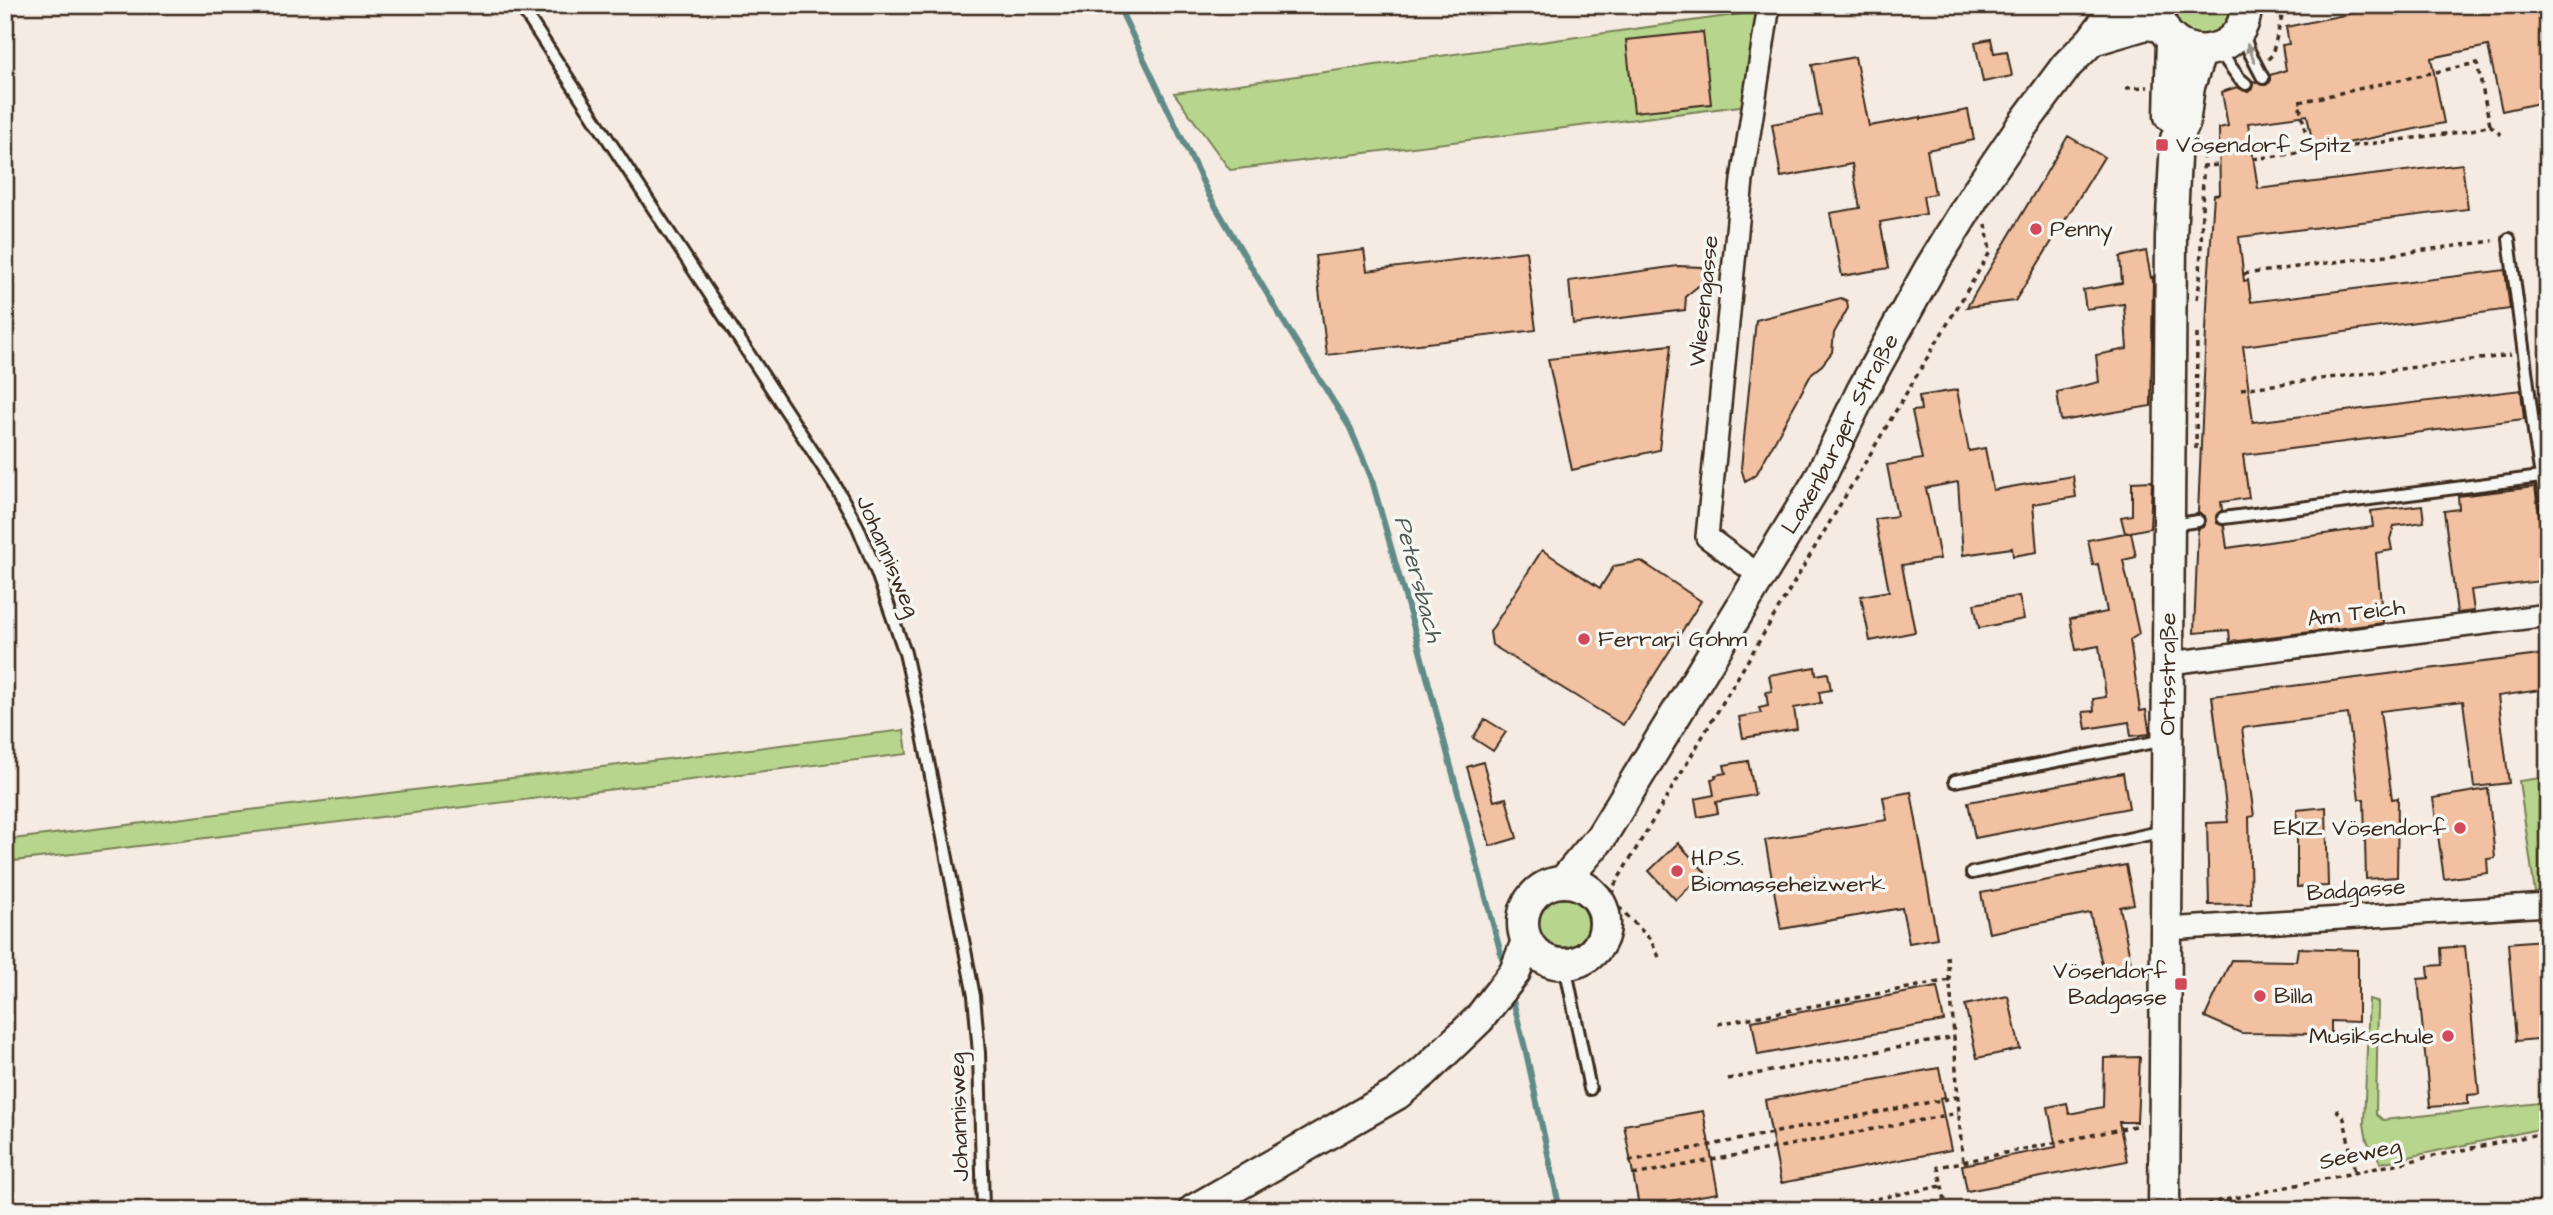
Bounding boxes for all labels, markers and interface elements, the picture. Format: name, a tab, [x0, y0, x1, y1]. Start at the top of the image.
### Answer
one-way arrow	[2245, 43, 2257, 63]
place label: Vösendorf Spitz	[2176, 129, 2351, 161]
marker: Vösendorf Spitz	[2154, 137, 2170, 153]
place label: Penny	[2050, 213, 2113, 246]
marker: Penny	[2028, 221, 2044, 237]
street label: Wiesengasse	[1681, 234, 1728, 368]
street label: Laxenburger Straße	[1774, 328, 1907, 540]
street label: Johannisweg	[847, 490, 928, 622]
water label: Petersbach	[1385, 512, 1451, 647]
street label: Am Teich	[2305, 591, 2407, 635]
street label: Ortsstraße	[2151, 612, 2184, 736]
place label: Ferrari Gohm	[1598, 623, 1747, 655]
marker: Ferrari Gohm	[1576, 631, 1592, 647]
place label: EKIZ Vösendorf	[2274, 812, 2446, 844]
marker: EKIZ Vösendorf	[2452, 820, 2468, 836]
place label: H.P.S. Biomasseheizwerk	[1691, 842, 1885, 900]
marker: H.P.S. Biomasseheizwerk	[1669, 863, 1685, 879]
street label: Badgasse	[2306, 871, 2407, 910]
place label: Vösendorf Badgasse	[2053, 955, 2167, 1014]
marker: Vösendorf Badgasse	[2173, 976, 2189, 992]
place label: Billa	[2274, 980, 2313, 1012]
marker: Billa	[2252, 988, 2268, 1004]
place label: Musikschule	[2309, 1020, 2434, 1052]
marker: Musikschule	[2440, 1028, 2456, 1044]
street label: Johannisweg	[941, 1052, 978, 1182]
street label: Seeweg	[2316, 1130, 2404, 1179]

